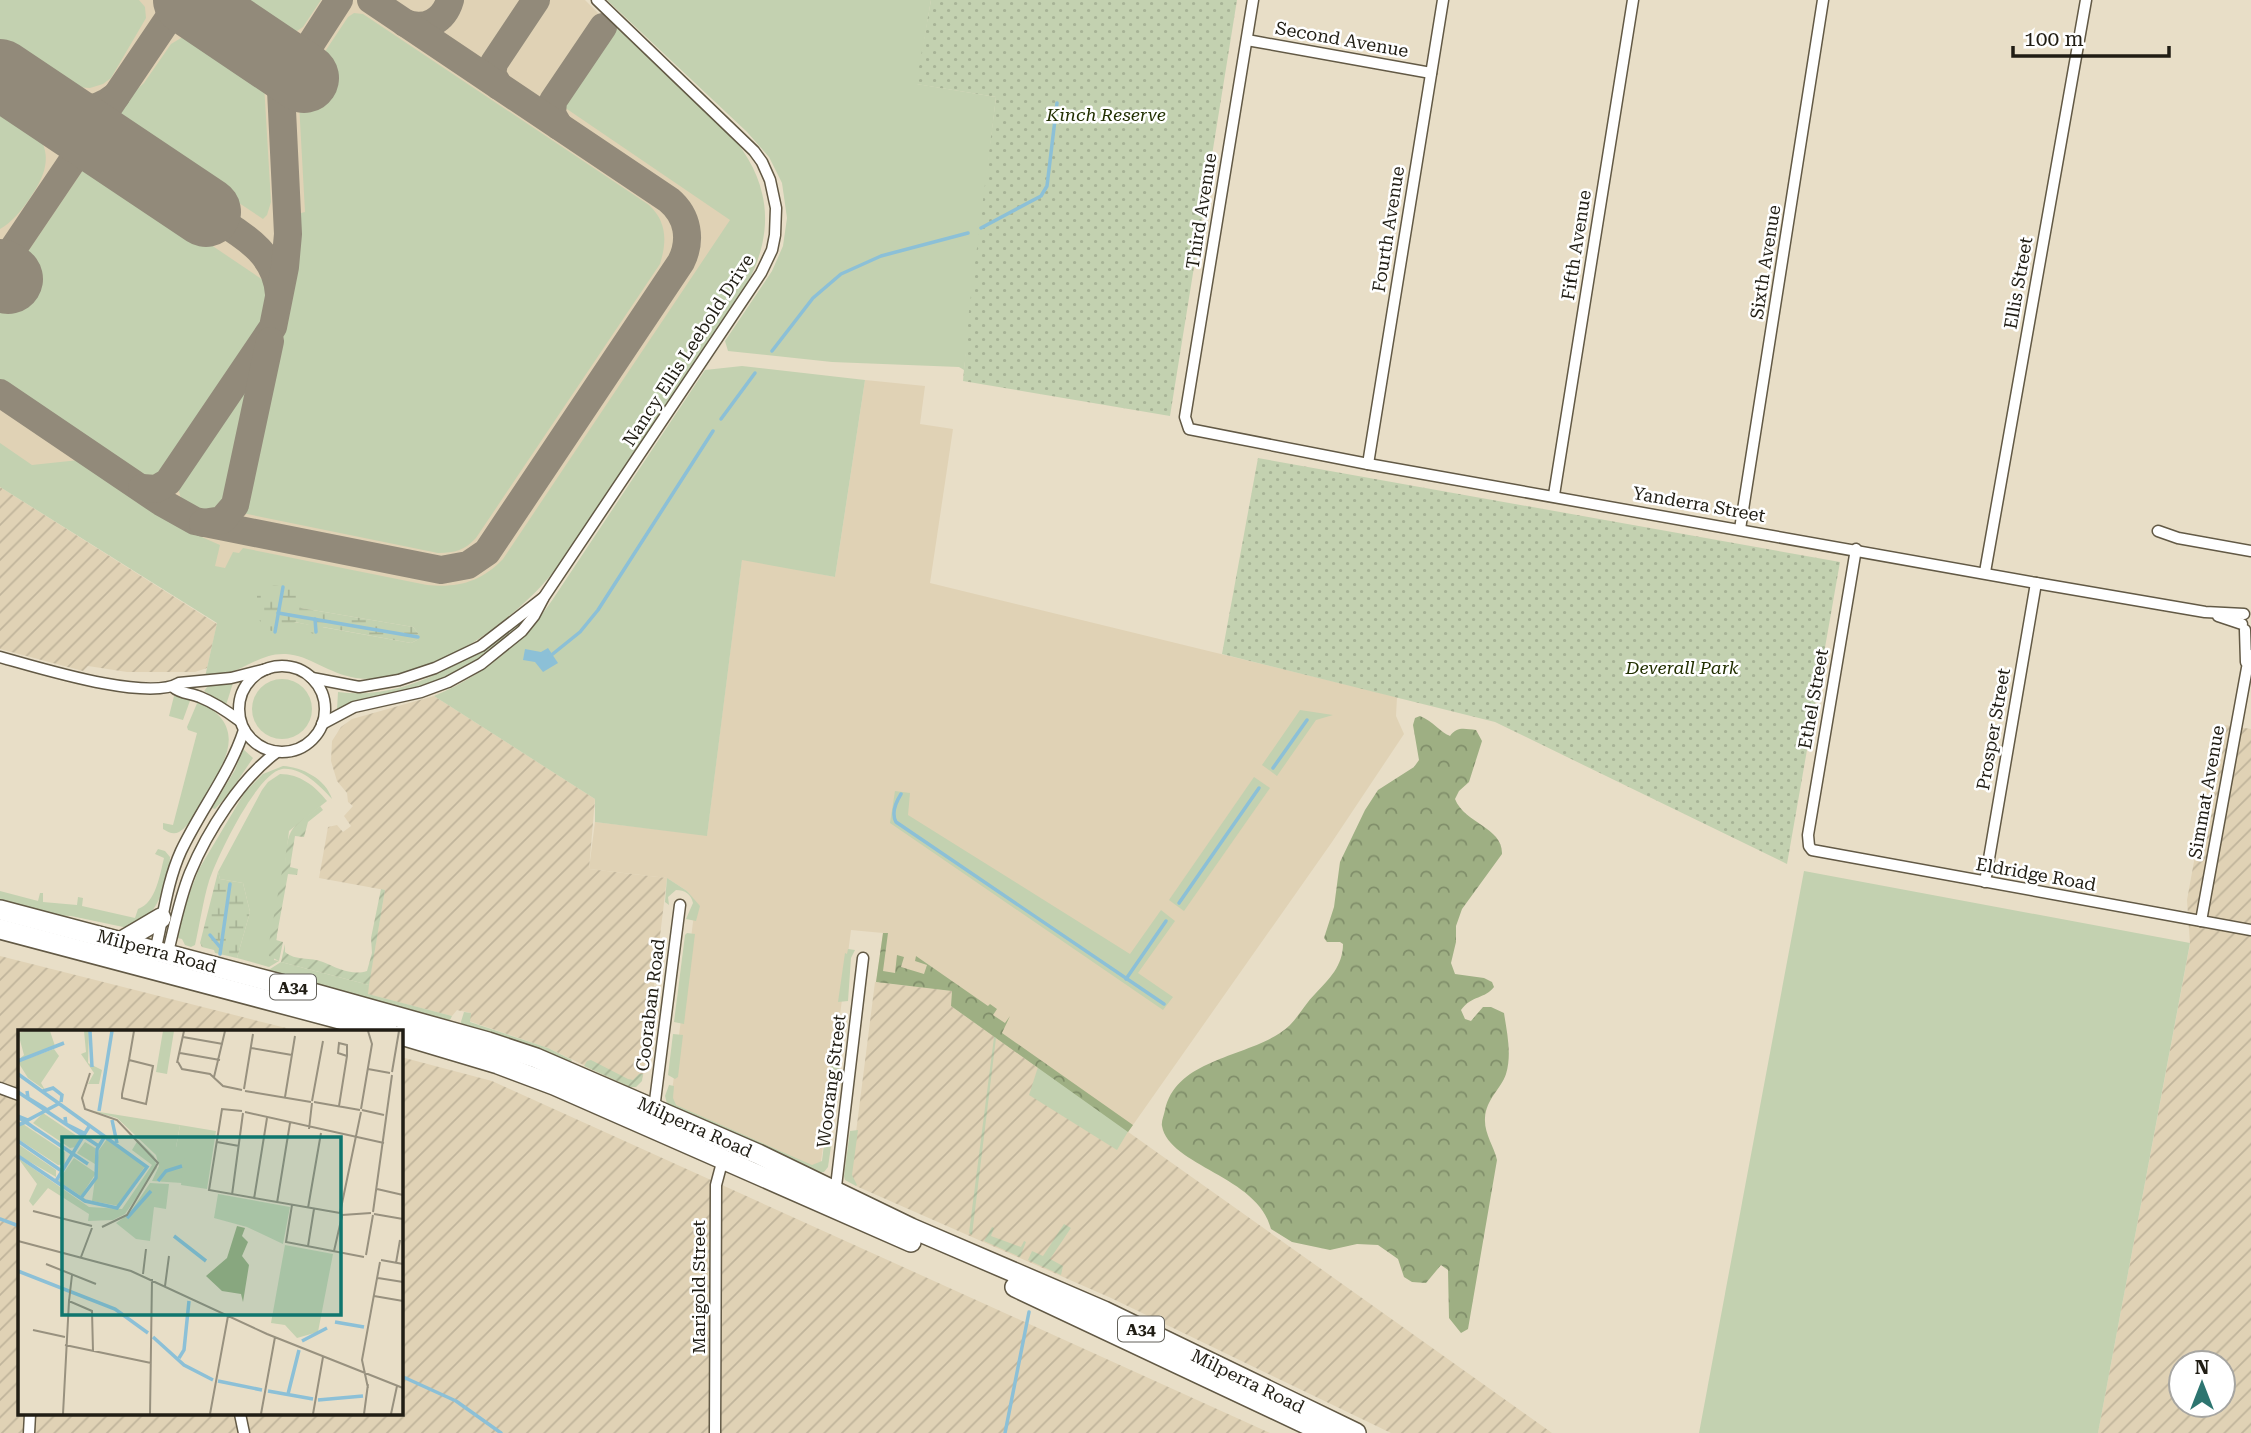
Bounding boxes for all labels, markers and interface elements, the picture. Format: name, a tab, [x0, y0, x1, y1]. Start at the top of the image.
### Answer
scale bar	[2013, 14, 2169, 58]
street label: Second Avenue	[1274, 17, 1410, 61]
text: 100 m	[2024, 27, 2084, 51]
park label: Kinch Reserve	[1045, 104, 1166, 125]
street label: Third Avenue	[1181, 151, 1221, 271]
street label: Fourth Avenue	[1368, 164, 1408, 294]
street label: Fifth Avenue	[1557, 188, 1595, 302]
street label: Sixth Avenue	[1746, 203, 1784, 321]
street label: Ellis Street	[2000, 235, 2036, 331]
street label: Nancy Ellis Leebold Drive	[618, 250, 758, 450]
street label: Yanderra Street	[1631, 482, 1767, 526]
street label: Ethel Street	[1794, 647, 1832, 751]
park label: Deverall Park	[1624, 657, 1739, 678]
street label: Prosper Street	[1972, 666, 2014, 792]
street label: Simmat Avenue	[2184, 724, 2228, 860]
street label: Eldridge Road	[1974, 853, 2098, 895]
street label: Milperra Road	[95, 925, 220, 977]
street label: Cooraban Road	[631, 937, 669, 1073]
road number: A34	[270, 974, 316, 1000]
street label: Woorang Street	[812, 1013, 850, 1149]
inset map	[18, 1030, 402, 1416]
street label: Milperra Road	[634, 1092, 756, 1162]
street label: Marigold Street	[688, 1220, 709, 1354]
road number: A34	[1118, 1316, 1164, 1342]
street label: Milperra Road	[1188, 1345, 1308, 1418]
north arrow	[2167, 1349, 2237, 1419]
text: N	[2195, 1356, 2210, 1379]

